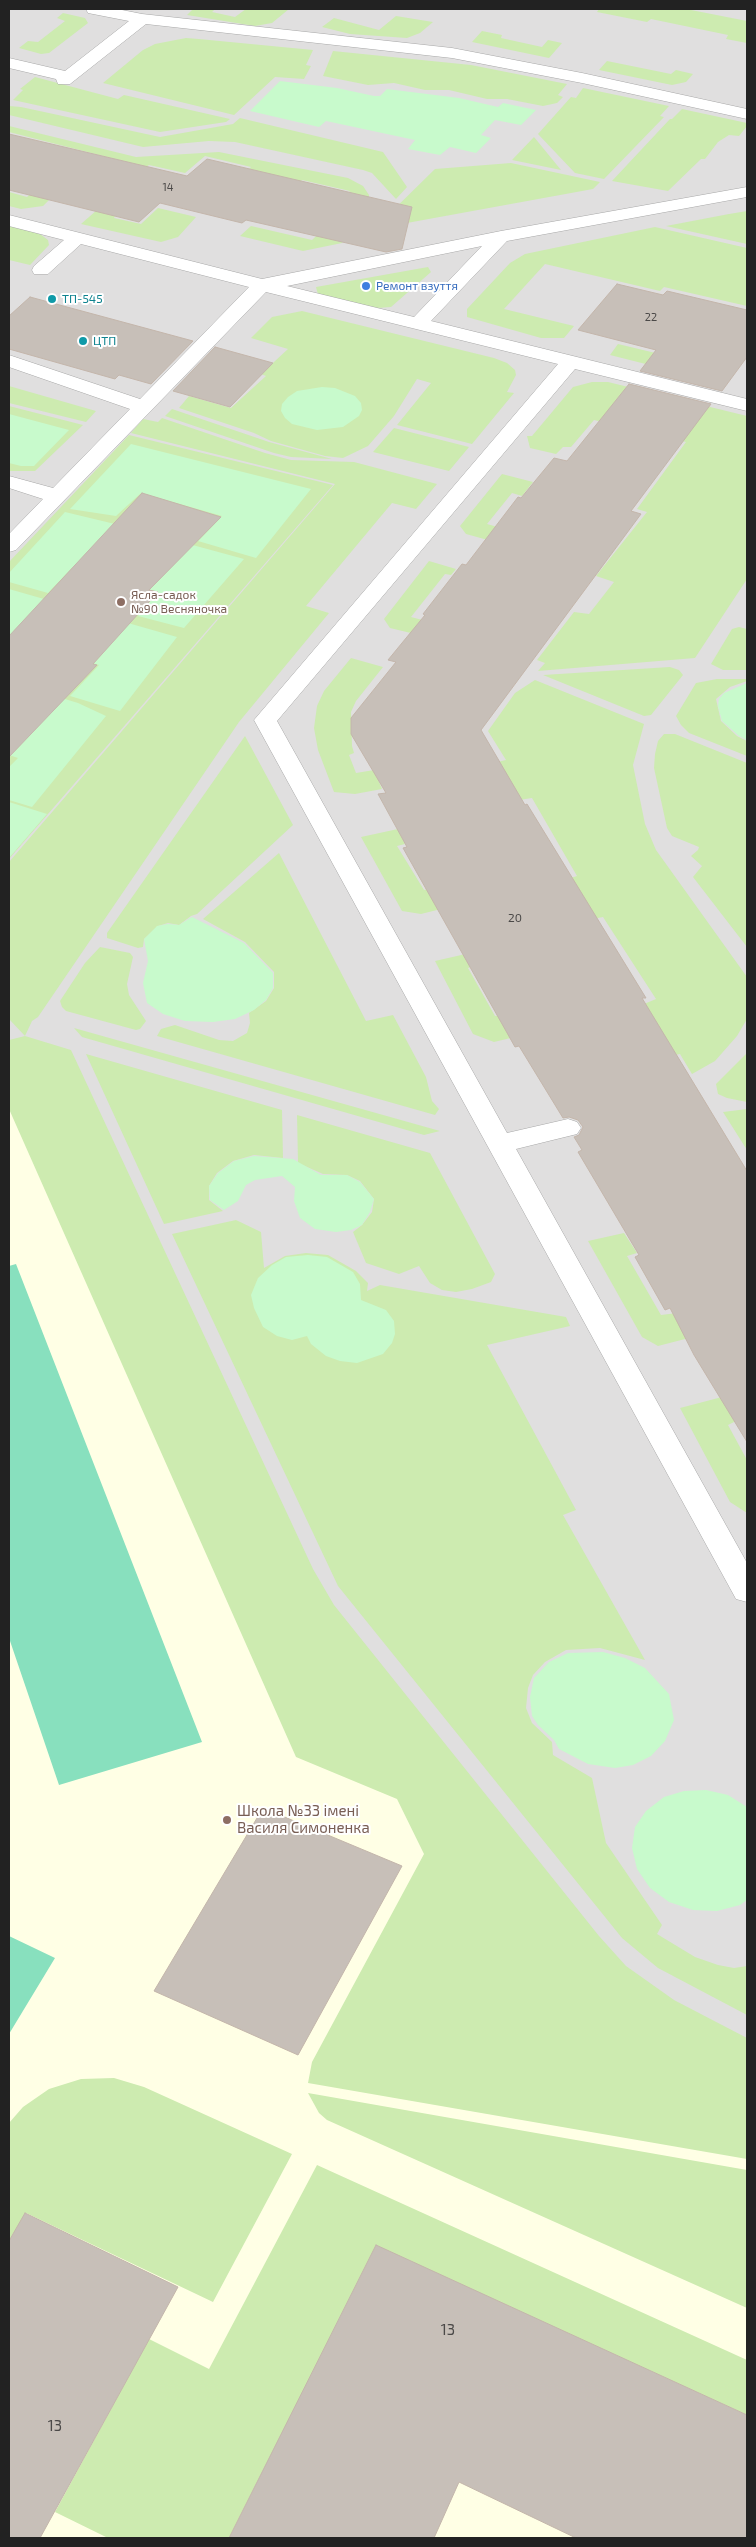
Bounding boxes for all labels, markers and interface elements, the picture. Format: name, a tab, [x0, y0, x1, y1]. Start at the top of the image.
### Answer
house number: 14	[162, 180, 174, 194]
place label: Ремонт взуття	[376, 279, 458, 293]
marker: Ремонт взуття	[360, 280, 372, 292]
place label: ТП-545	[62, 292, 103, 306]
marker: ТП-545	[46, 293, 58, 305]
house number: 22	[645, 310, 657, 324]
place label: ЦТП	[93, 334, 116, 348]
marker: ЦТП	[77, 335, 89, 347]
place label: Ясла-садок №90 Весняночка	[131, 588, 227, 616]
marker: Ясла-садок №90 Весняночка	[115, 596, 127, 608]
house number: 20	[508, 911, 522, 925]
place label: Школа №33 імені Василя Симоненка	[237, 1802, 370, 1837]
marker: Школа №33 імені Василя Симоненка	[221, 1814, 233, 1826]
house number: 13	[441, 2321, 455, 2339]
house number: 13	[48, 2417, 62, 2435]

